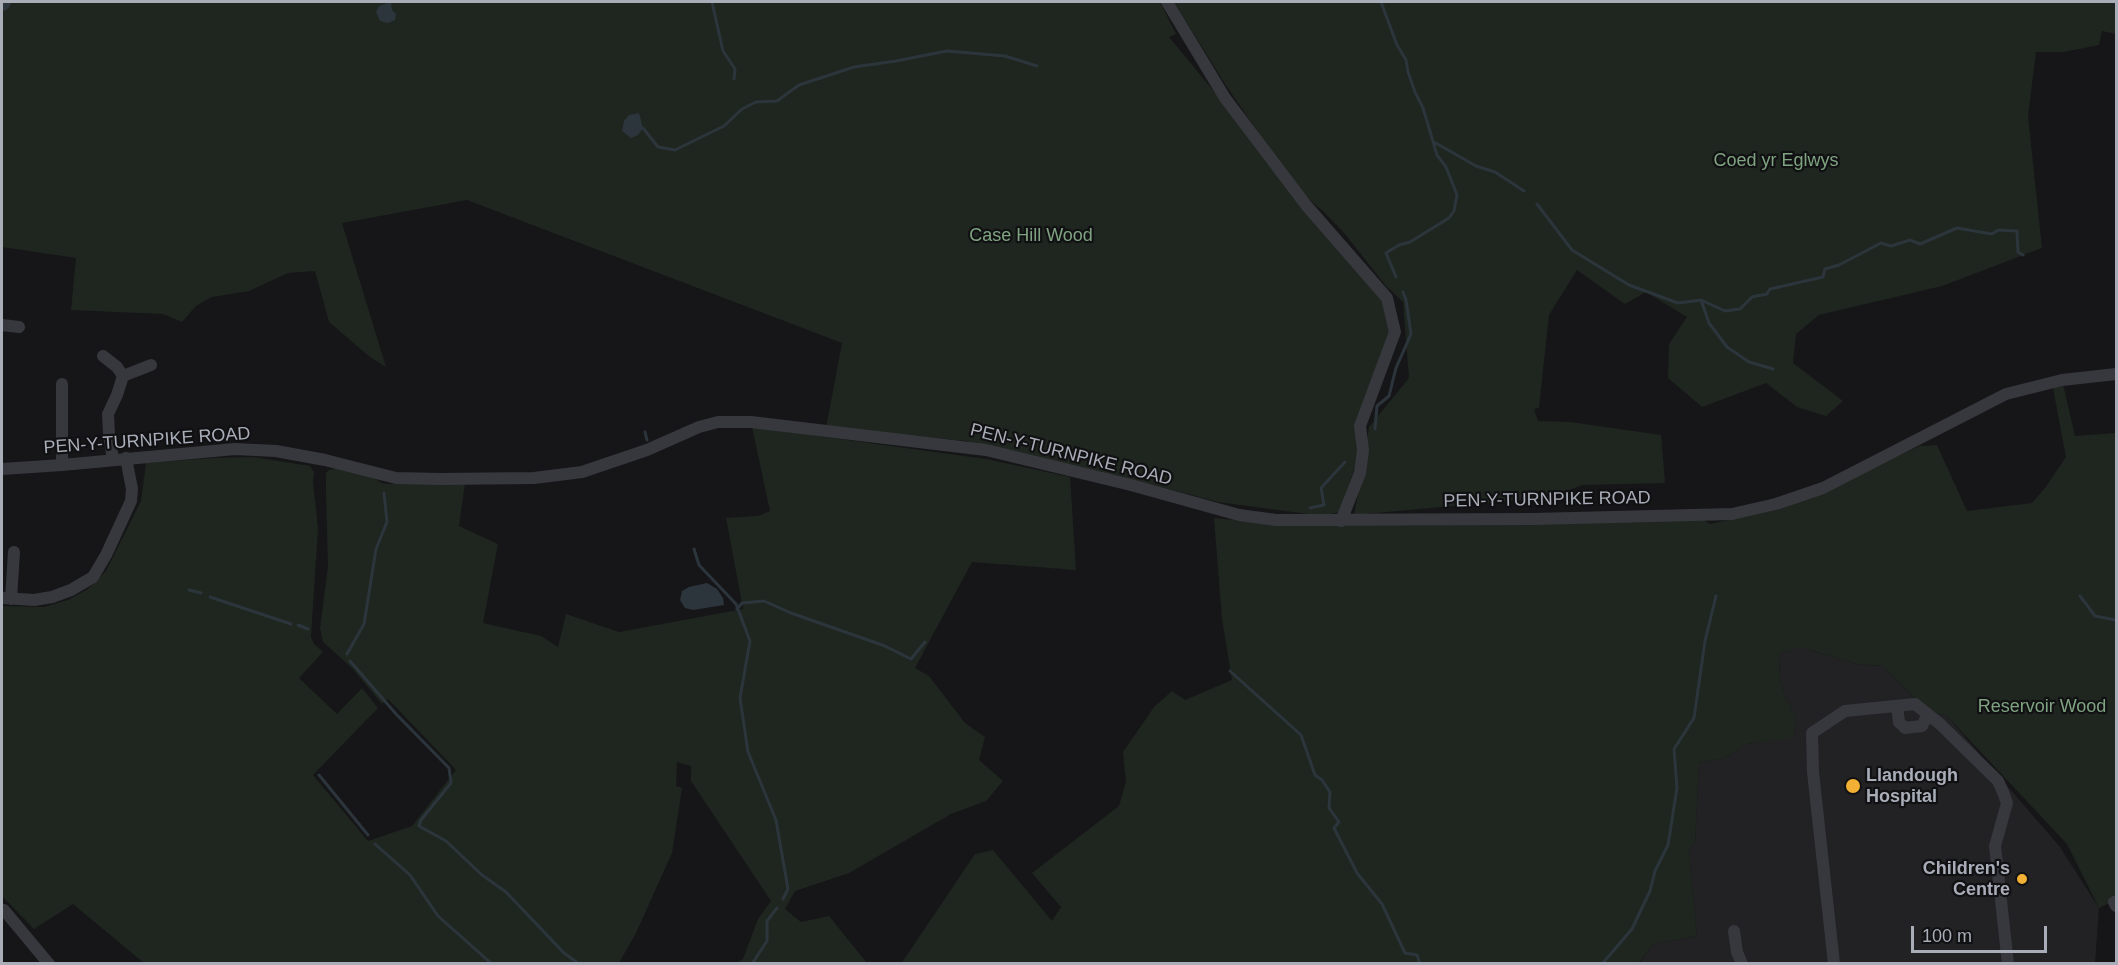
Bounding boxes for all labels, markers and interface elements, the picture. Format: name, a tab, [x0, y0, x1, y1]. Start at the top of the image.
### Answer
park label: Coed yr Eglwys	[1713, 150, 1839, 172]
park label: Case Hill Wood	[969, 225, 1093, 247]
street label: PEN-Y-TURNPIKE ROAD	[968, 419, 1174, 491]
street label: PEN-Y-TURNPIKE ROAD	[43, 423, 251, 459]
street label: PEN-Y-TURNPIKE ROAD	[1443, 487, 1651, 513]
park label: Reservoir Wood	[1978, 696, 2106, 718]
place label: Llandough Hospital	[1866, 765, 1958, 808]
marker: Llandough Hospital	[1844, 777, 1862, 795]
place label: Children's Centre	[1923, 858, 2010, 900]
marker: Children's Centre	[2015, 872, 2029, 886]
scale bar	[1914, 914, 2050, 952]
text: 100 m	[1922, 926, 1972, 946]

